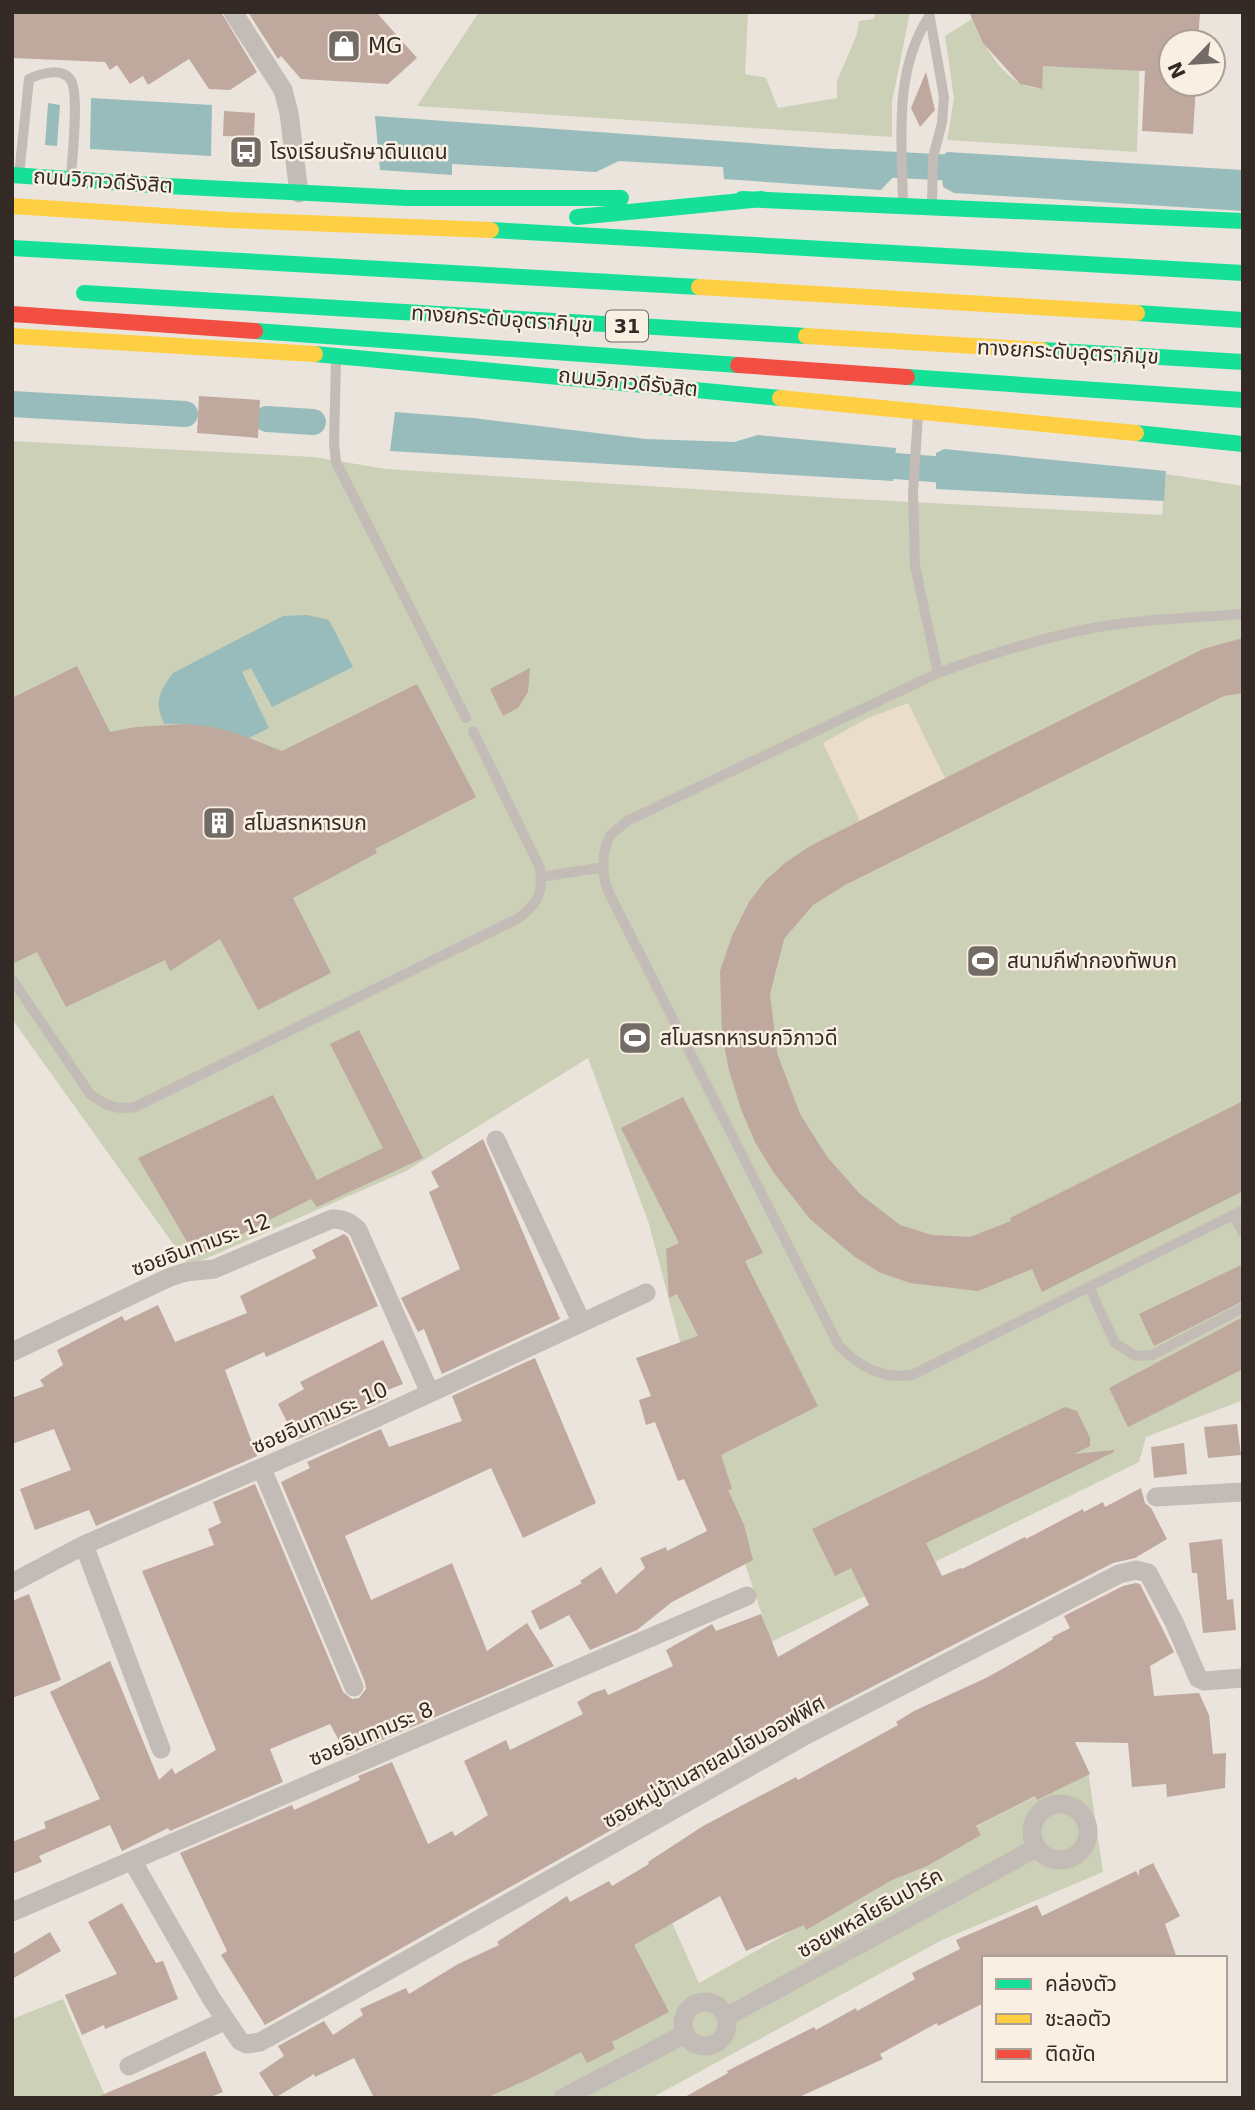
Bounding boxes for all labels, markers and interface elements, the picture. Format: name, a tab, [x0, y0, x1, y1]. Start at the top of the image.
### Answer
shop icon: MG	[325, 27, 363, 65]
north arrow	[1157, 28, 1227, 98]
place label: MG	[368, 34, 402, 58]
text: N	[1163, 58, 1190, 82]
bus stop icon: โรงเรียนรักษาดินแดน	[227, 133, 265, 171]
place label: โรงเรียนรักษาดินแดน	[270, 140, 448, 164]
street label: ถนนวิภาวดีรังสิต	[32, 164, 174, 198]
street label: ทางยกระดับอุตราภิมุข	[410, 301, 594, 338]
road number: 31	[606, 310, 648, 342]
street label: ทางยกระดับอุตราภิมุข	[977, 335, 1159, 370]
street label: ถนนวิภาวดีรังสิต	[557, 363, 699, 401]
building icon: สโมสรทหารบก	[200, 804, 238, 842]
place label: สโมสรทหารบก	[244, 811, 367, 835]
sports icon: สนามกีฬากองทัพบก	[964, 942, 1002, 980]
place label: สนามกีฬากองทัพบก	[1007, 949, 1177, 973]
sports icon: สโมสรทหารบกวิภาวดี	[616, 1019, 654, 1057]
place label: สโมสรทหารบกวิภาวดี	[660, 1026, 838, 1050]
street label: ซอยอินทามระ 12	[128, 1209, 274, 1281]
street label: ซอยอินทามระ 10	[248, 1377, 392, 1459]
street label: ซอยหมู่บ้านสายลมโฮมออฟฟิศ	[599, 1691, 830, 1834]
street label: ซอยอินทามระ 8	[305, 1697, 437, 1771]
street label: ซอยพหลโยธินปาร์ค	[793, 1863, 947, 1963]
legend	[982, 1956, 1227, 2082]
text: คล่องตัว	[1045, 1972, 1117, 1996]
text: ชะลอตัว	[1045, 2007, 1111, 2031]
text: ติดขัด	[1045, 2042, 1096, 2066]

